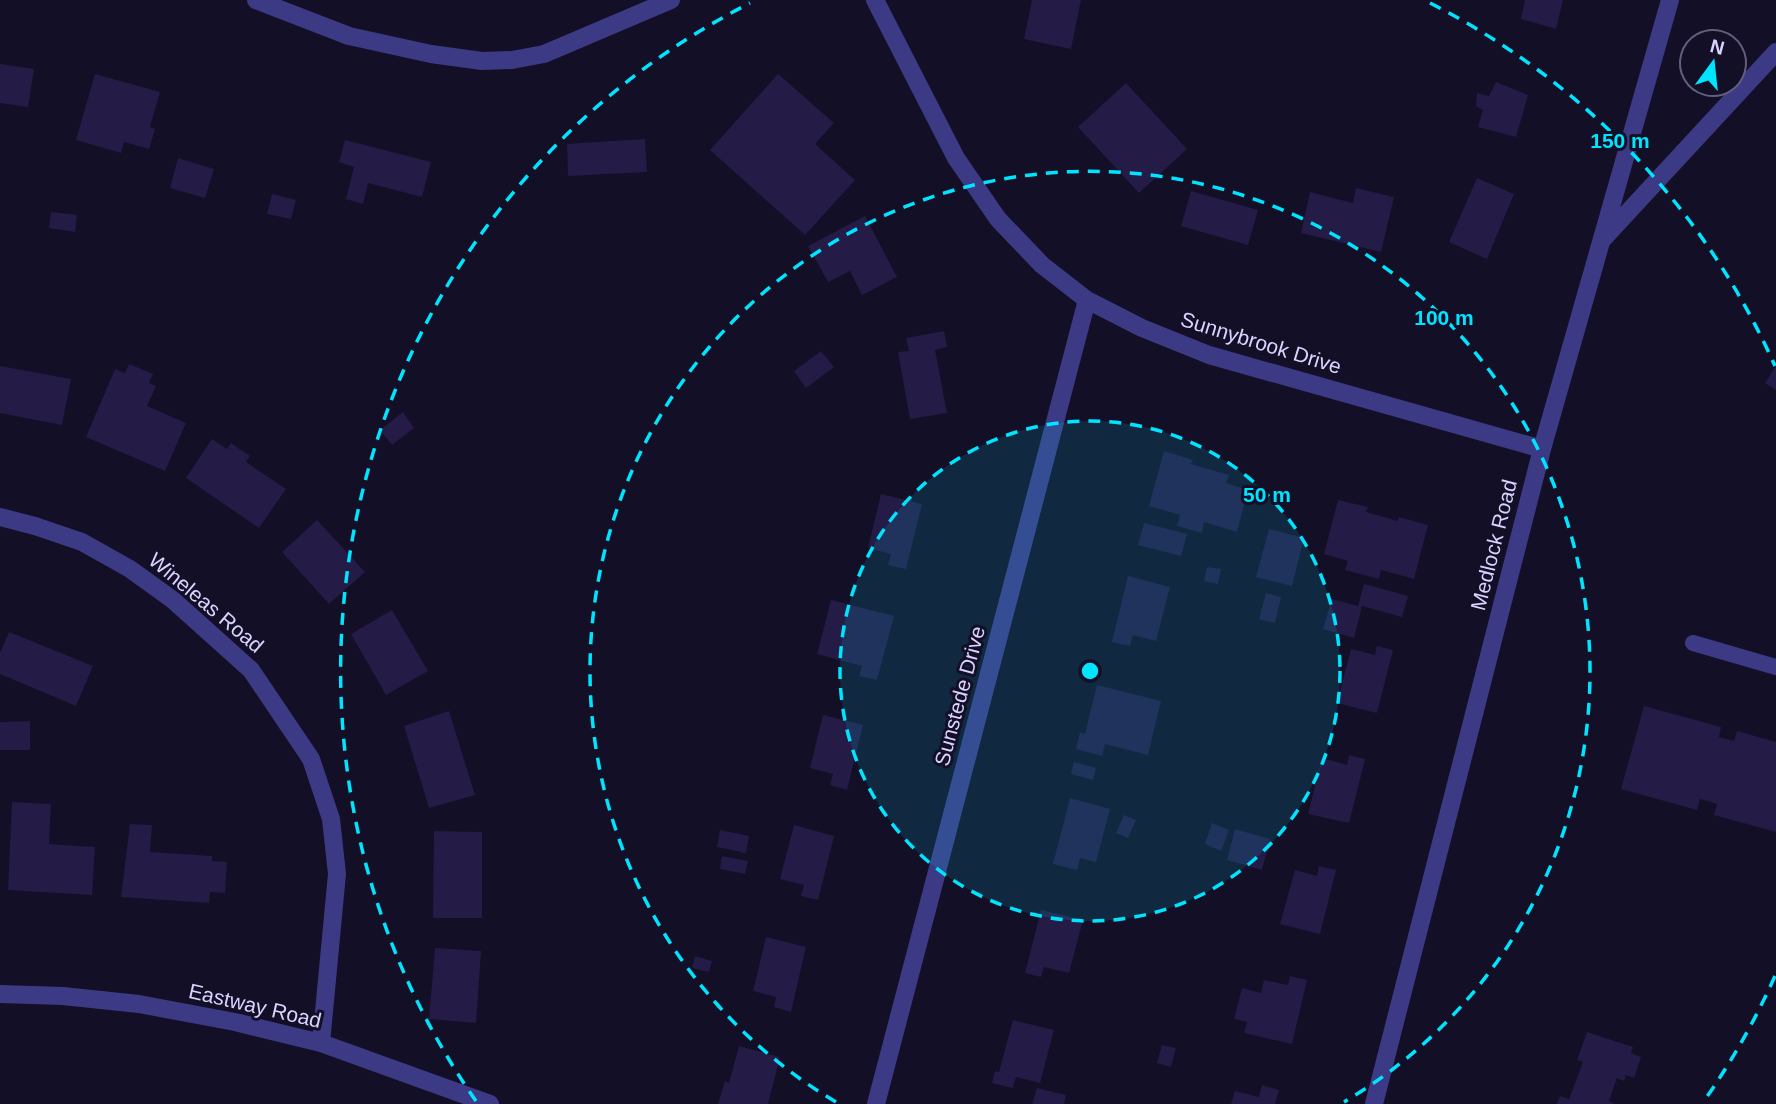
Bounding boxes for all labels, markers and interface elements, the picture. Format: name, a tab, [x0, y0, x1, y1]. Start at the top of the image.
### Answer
north arrow	[1678, 28, 1748, 98]
text: N	[1708, 35, 1727, 59]
text: 150 m	[1590, 129, 1650, 152]
text: 100 m	[1414, 306, 1474, 329]
street label: Sunnybrook Drive	[1178, 307, 1344, 378]
street label: Medlock Road	[1466, 477, 1521, 613]
text: 50 m	[1243, 483, 1291, 506]
street label: Wineleas Road	[144, 548, 268, 657]
street label: Sunstede Drive	[930, 624, 989, 768]
centre of rings	[1078, 659, 1102, 683]
street label: Eastway Road	[187, 979, 324, 1032]

